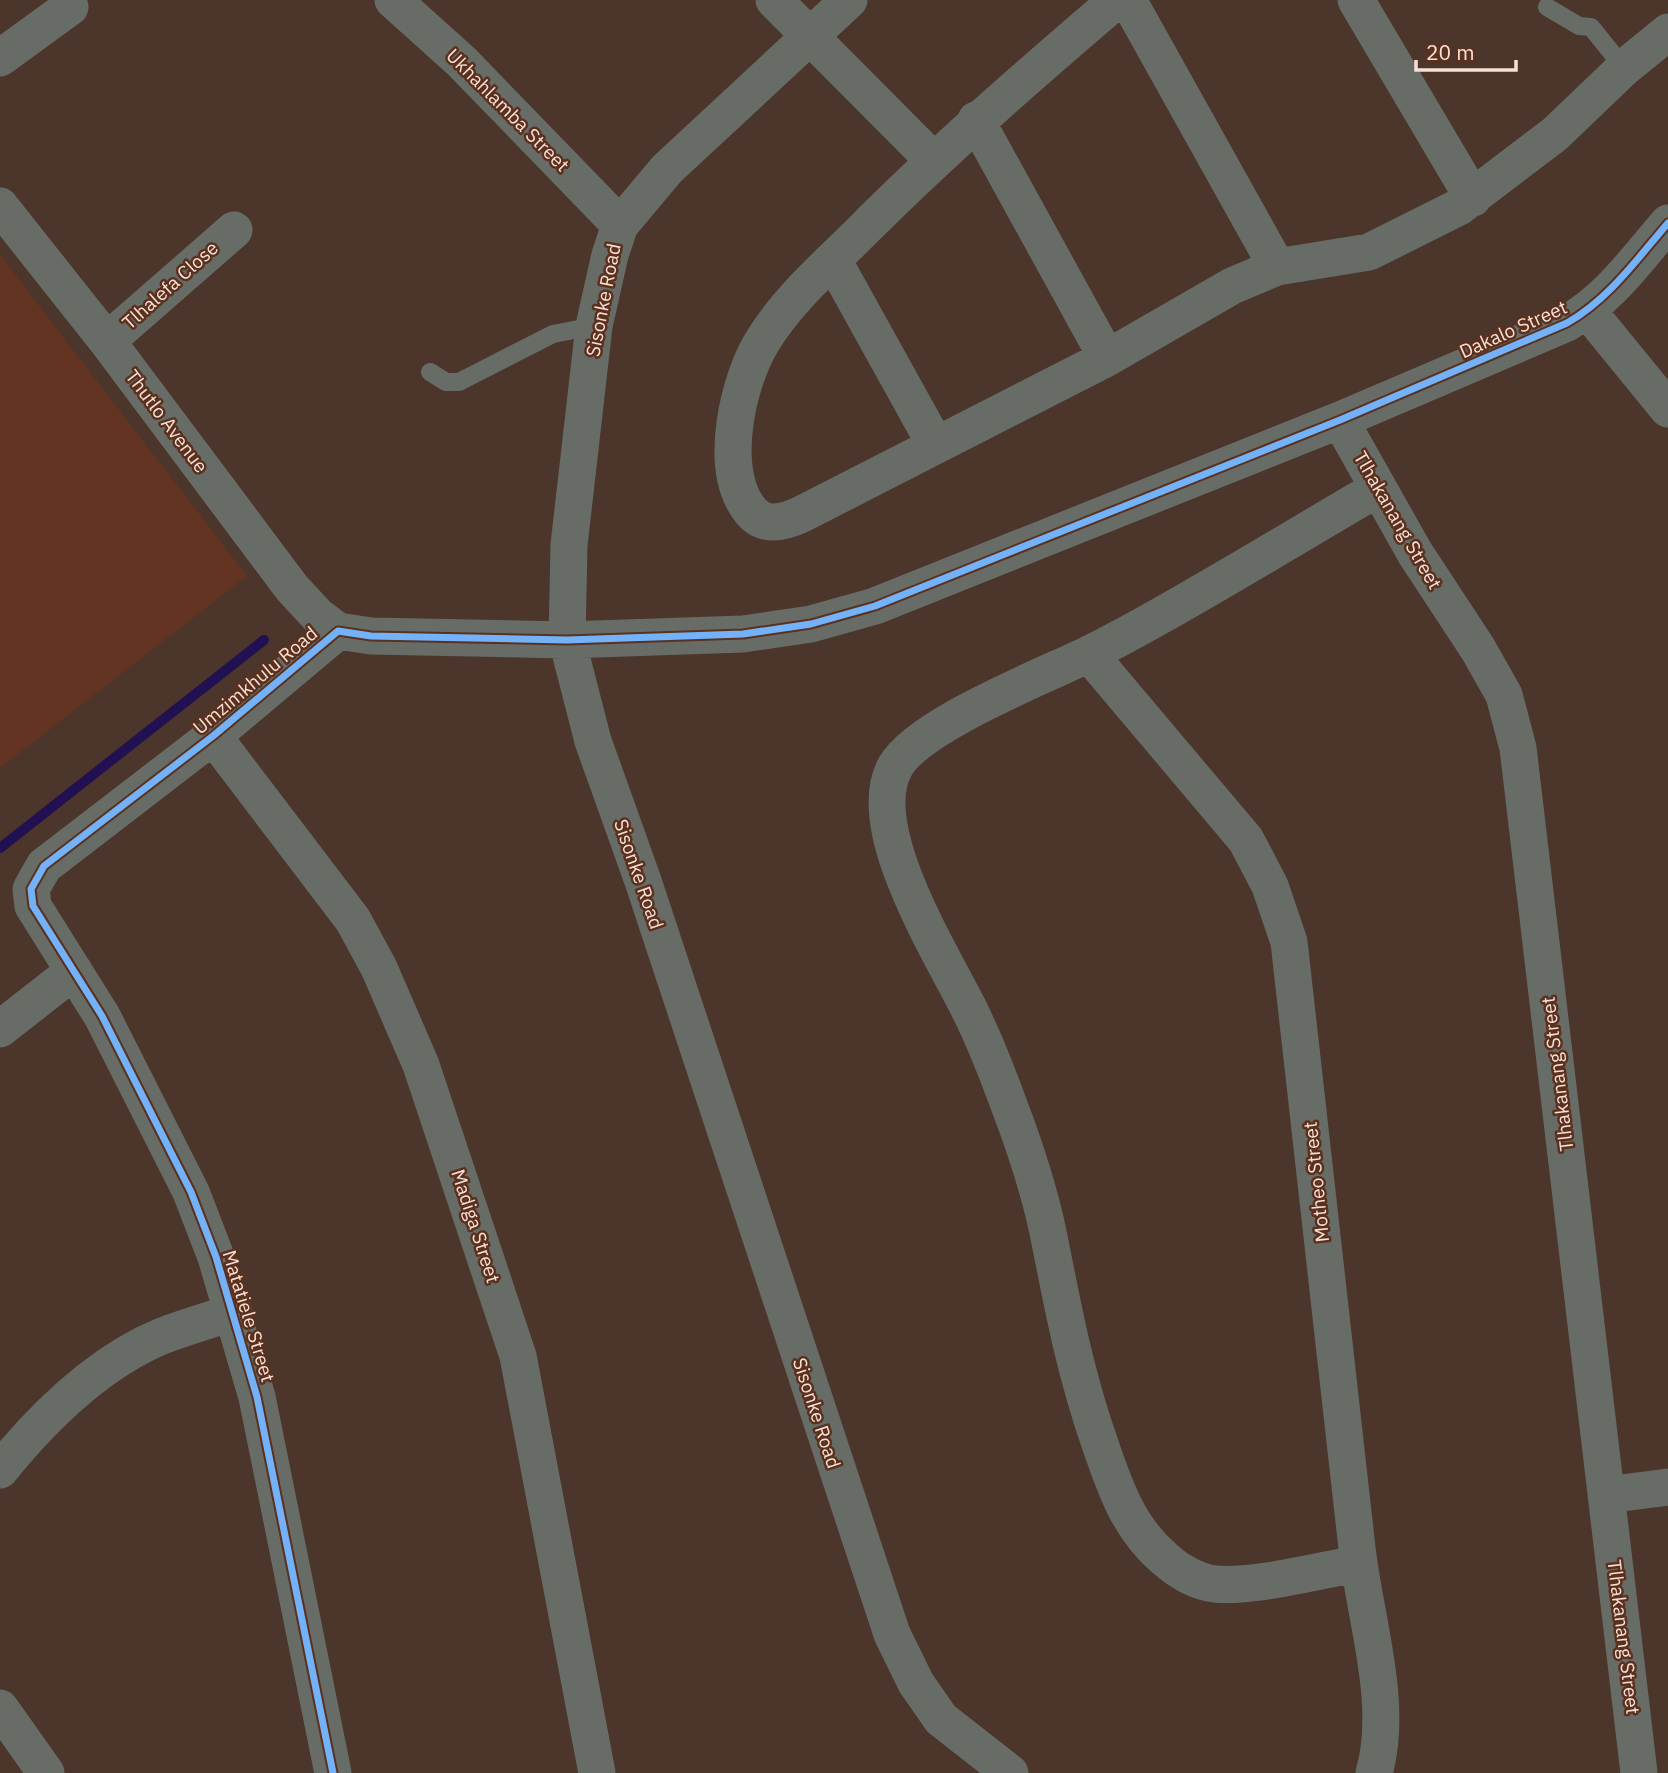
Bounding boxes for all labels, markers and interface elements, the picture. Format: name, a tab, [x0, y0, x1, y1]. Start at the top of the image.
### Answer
scale bar	[1416, 28, 1516, 72]
text: 20 m	[1426, 38, 1475, 66]
street label: Ukhahlamba Street	[441, 43, 575, 177]
street label: Tlhalefa Close	[117, 236, 223, 334]
street label: Sisonke Road	[580, 241, 626, 359]
street label: Dakalo Street	[1455, 295, 1571, 363]
street label: Thutlo Avenue	[120, 365, 214, 477]
street label: Tlhakanang Street	[1349, 447, 1447, 593]
street label: Umzimkhulu Road	[188, 621, 322, 739]
street label: Sisonke Road	[609, 816, 669, 932]
street label: Tlhakanang Street	[1536, 995, 1578, 1153]
street label: Motheo Street	[1298, 1120, 1334, 1244]
street label: Madiga Street	[446, 1166, 506, 1286]
street label: Matatiele Street	[218, 1247, 280, 1385]
street label: Sisonke Road	[788, 1355, 846, 1471]
street label: Tlhakanang Street	[1603, 1558, 1645, 1716]

